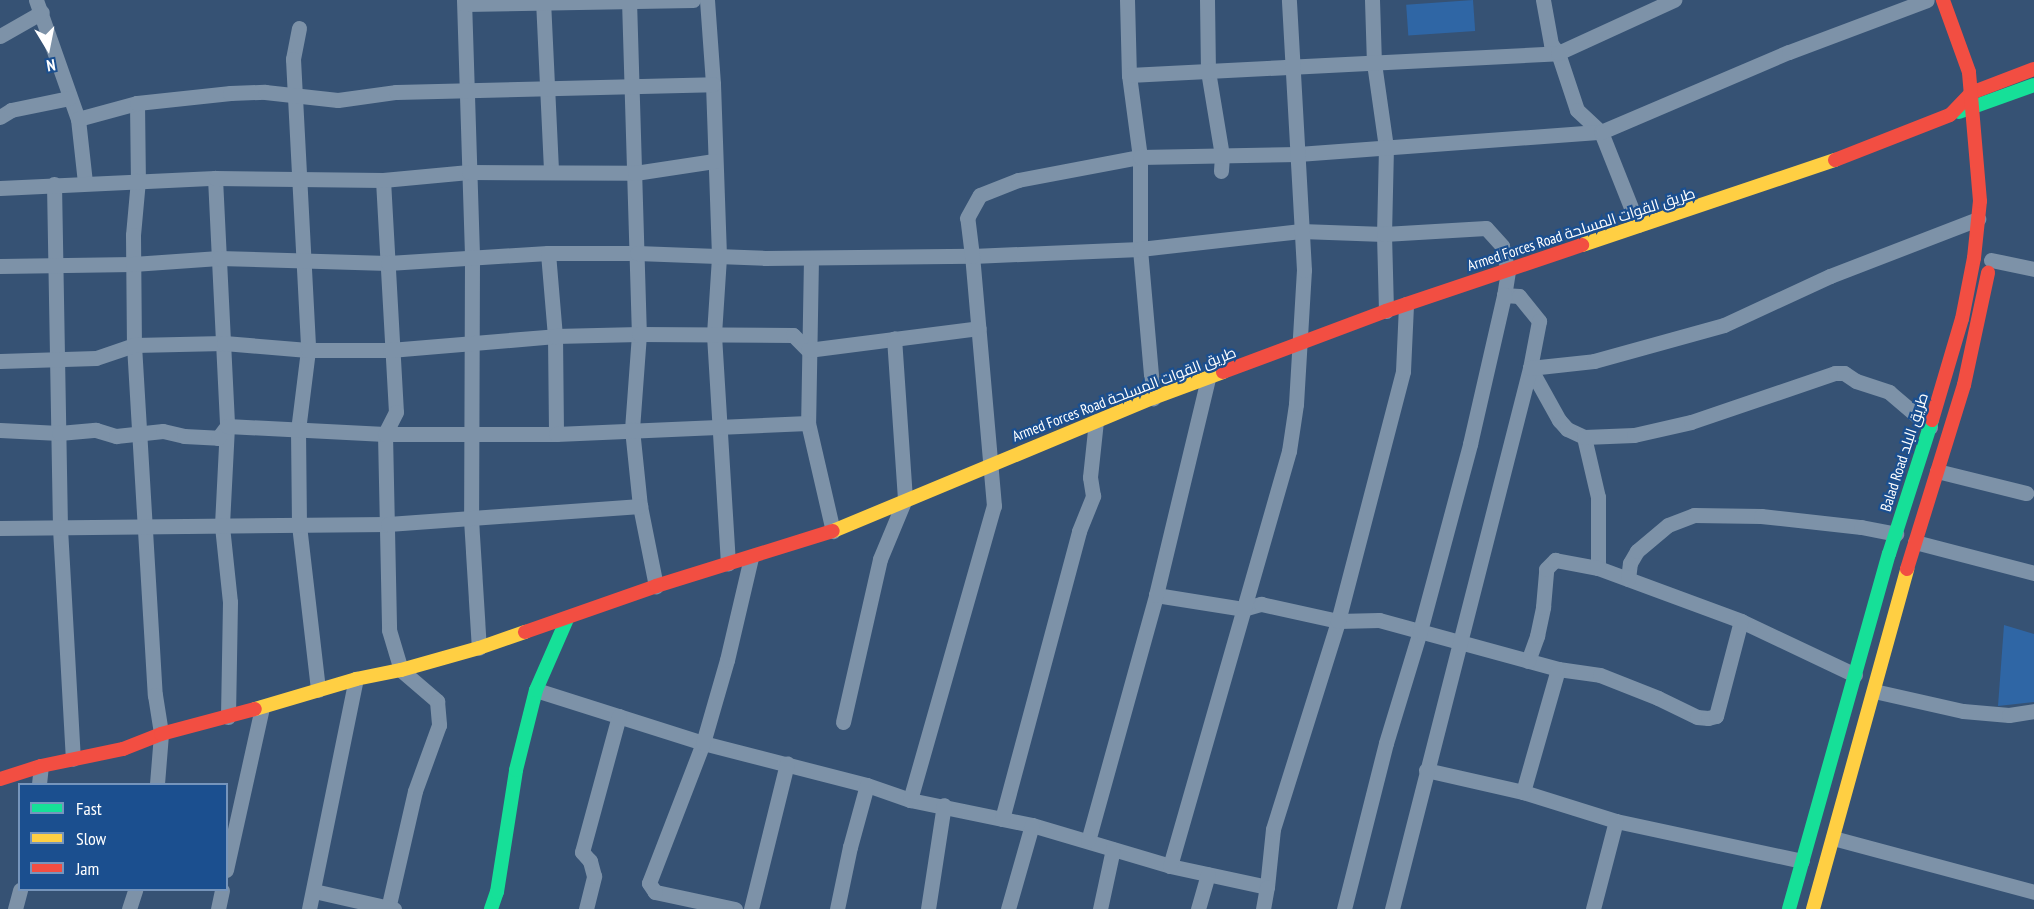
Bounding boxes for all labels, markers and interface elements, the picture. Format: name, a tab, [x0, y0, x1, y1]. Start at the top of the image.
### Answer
north arrow	[18, 18, 78, 78]
text: N	[45, 55, 57, 76]
street label: Armed Forces Road طريق القوات المسلحة	[1465, 184, 1697, 274]
street label: Armed Forces Road طريق القوات المسلحة	[1010, 343, 1238, 445]
street label: Balad Road طريق البلد	[1876, 390, 1932, 514]
legend	[18, 783, 228, 891]
text: Fast	[76, 797, 102, 820]
text: Slow	[76, 827, 106, 850]
text: Jam	[76, 857, 99, 880]

